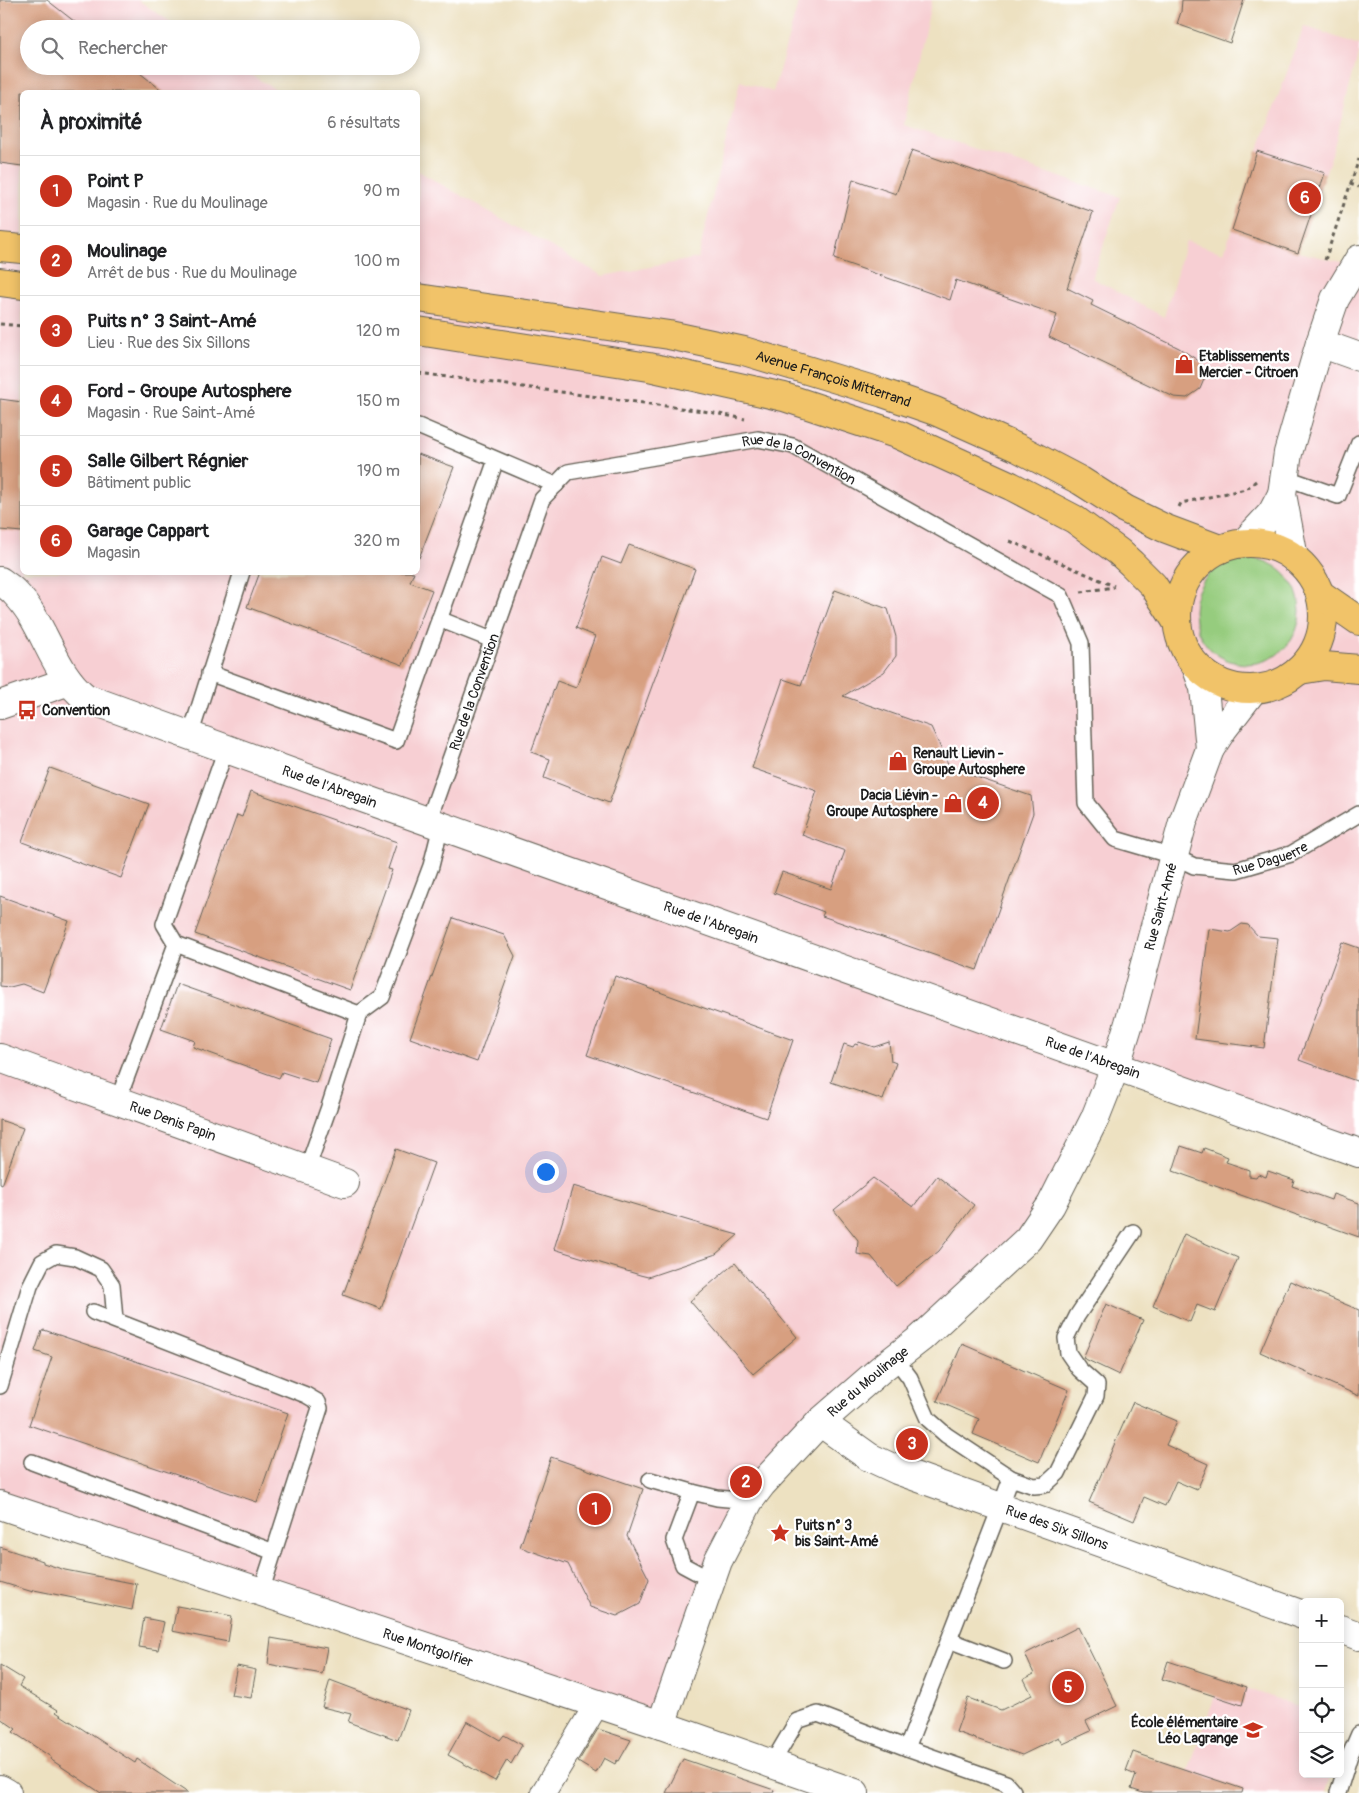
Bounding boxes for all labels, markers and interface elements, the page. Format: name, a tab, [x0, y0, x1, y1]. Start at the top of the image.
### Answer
search box	[20, 20, 420, 75]
icon: search	[38, 34, 66, 62]
text: Rechercher	[78, 36, 168, 60]
text: À proximité	[40, 109, 143, 136]
text: 6 résultats	[327, 113, 400, 133]
text: Point P	[87, 169, 144, 193]
pin: 6	[1289, 179, 1321, 217]
text: 1	[53, 181, 59, 201]
text: 90 m	[363, 181, 400, 201]
text: Magasin · Rue du Moulinage	[87, 193, 268, 213]
text: Moulinage	[87, 239, 167, 263]
text: 2	[52, 251, 60, 271]
text: 100 m	[354, 251, 400, 271]
text: Arrêt de bus · Rue du Moulinage	[87, 263, 297, 283]
text: Puits n° 3 Saint-Amé	[87, 309, 257, 333]
text: 3	[52, 321, 60, 341]
text: 120 m	[356, 321, 400, 341]
text: Lieu · Rue des Six Sillons	[87, 333, 250, 353]
street label: Avenue François Mitterrand	[753, 347, 913, 411]
place label: Etablissements Mercier - Citroen	[1199, 348, 1298, 381]
shop icon: Etablissements Mercier - Citroen	[1173, 353, 1195, 375]
text: Ford - Groupe Autosphere	[87, 379, 291, 403]
text: 4	[51, 391, 61, 411]
text: 150 m	[356, 391, 400, 411]
text: Magasin · Rue Saint-Amé	[87, 403, 256, 423]
street label: Rue de la Convention	[740, 431, 859, 489]
text: Salle Gilbert Régnier	[87, 449, 248, 473]
text: 5	[52, 461, 60, 481]
text: 190 m	[357, 461, 400, 481]
text: Bâtiment public	[87, 473, 191, 493]
text: Garage Cappart	[87, 519, 209, 543]
text: 6	[51, 531, 61, 551]
text: 320 m	[354, 531, 400, 551]
text: Magasin	[87, 543, 140, 563]
street label: Rue de la Convention	[446, 631, 503, 753]
bus stop icon: Convention	[16, 699, 38, 721]
place label: Convention	[42, 702, 110, 719]
place label: Renault Lievin - Groupe Autosphere	[913, 745, 1026, 778]
shop icon: Renault Lievin - Groupe Autosphere	[887, 750, 909, 772]
street label: Rue de l'Abregain	[280, 762, 379, 812]
pin: 4	[967, 784, 999, 822]
place label: Dacia Liévin - Groupe Autosphere	[826, 787, 939, 820]
shop icon: Dacia Liévin - Groupe Autosphere	[942, 792, 964, 814]
street label: Rue Daguerre	[1231, 838, 1311, 879]
street label: Rue Saint-Amé	[1141, 861, 1181, 952]
street label: Rue de l'Abregain	[661, 898, 761, 947]
street label: Rue de l'Abregain	[1043, 1033, 1143, 1083]
street label: Rue Denis Papin	[127, 1098, 218, 1145]
your location	[533, 1159, 559, 1185]
street label: Rue du Moulinage	[824, 1343, 912, 1421]
pin: 3	[896, 1425, 928, 1463]
pin: 2	[730, 1463, 762, 1501]
pin: 1	[579, 1490, 611, 1528]
street label: Rue des Six Sillons	[1003, 1501, 1111, 1554]
place label: Puits n° 3 bis Saint-Amé	[795, 1517, 879, 1550]
place icon: Puits n° 3 bis Saint-Amé	[769, 1522, 791, 1544]
map controls	[1299, 1598, 1344, 1778]
button: +	[1299, 1598, 1344, 1643]
street label: Rue Montgolfier	[380, 1625, 475, 1671]
button: −	[1299, 1643, 1344, 1688]
pin: 5	[1052, 1668, 1084, 1706]
button: locate	[1299, 1688, 1344, 1733]
place label: École élémentaire Léo Lagrange	[1131, 1713, 1239, 1747]
school or university icon: École élémentaire Léo Lagrange	[1242, 1719, 1264, 1741]
button: layers	[1299, 1733, 1344, 1778]

